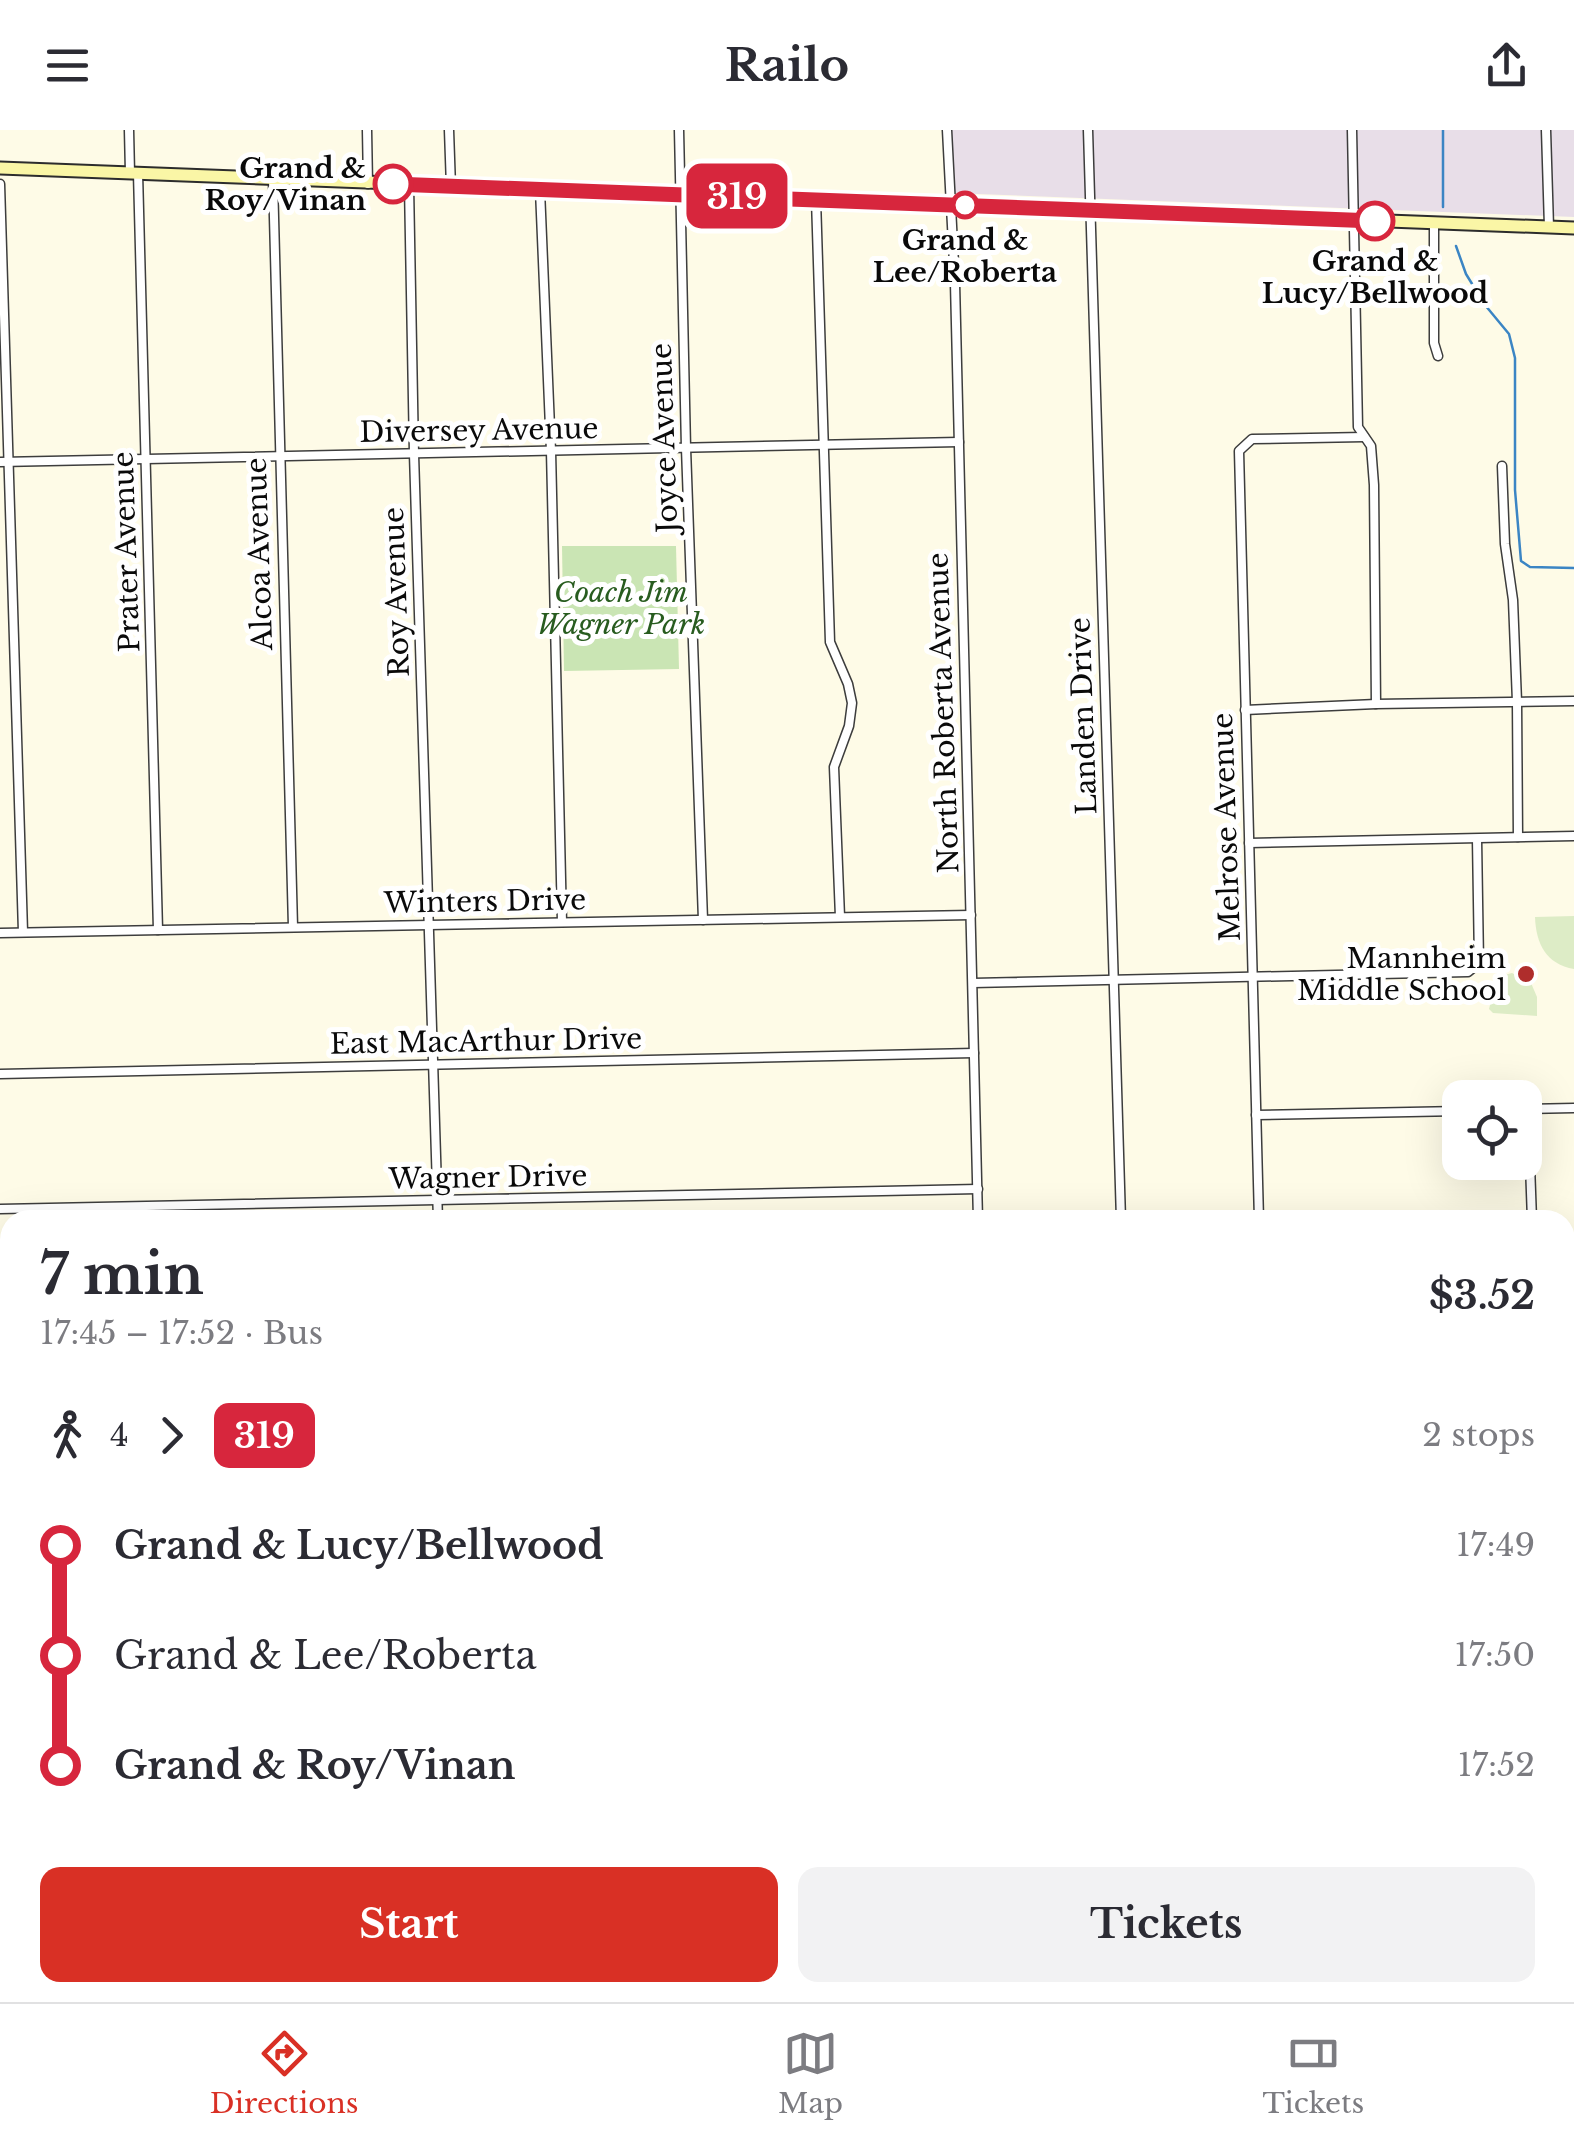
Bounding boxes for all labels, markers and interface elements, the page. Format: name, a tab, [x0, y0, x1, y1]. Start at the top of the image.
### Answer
text: Railo	[725, 37, 849, 93]
icon: menu	[40, 38, 95, 93]
icon: share	[1479, 38, 1534, 93]
place label: Grand & Roy/Vinan	[204, 151, 366, 218]
line badge: 319	[680, 164, 794, 228]
marker: Grand & Roy/Vinan	[374, 165, 412, 203]
text: 319	[706, 175, 768, 218]
marker: Grand & Lee/Roberta	[952, 192, 978, 218]
marker: Grand & Lucy/Bellwood	[1356, 202, 1394, 240]
place label: Grand & Lee/Roberta	[873, 223, 1057, 290]
place label: Grand & Lucy/Bellwood	[1262, 244, 1488, 311]
street label: Joyce Avenue	[644, 342, 685, 538]
street label: Diversey Avenue	[359, 411, 599, 450]
street label: Prater Avenue	[106, 451, 147, 653]
street label: Alcoa Avenue	[239, 457, 280, 652]
street label: Roy Avenue	[376, 506, 417, 678]
street label: North Roberta Avenue	[920, 552, 967, 874]
park label: Coach Jim Wagner Park	[537, 575, 705, 642]
street label: Landen Drive	[1063, 617, 1104, 815]
street label: Melrose Avenue	[1205, 712, 1248, 942]
street label: Winters Drive	[383, 882, 586, 921]
place label: Mannheim Middle School	[1297, 941, 1506, 1008]
marker: Mannheim Middle School	[1515, 963, 1537, 985]
street label: East MacArthur Drive	[329, 1021, 643, 1062]
map controls	[1442, 1080, 1542, 1180]
button: locate	[1442, 1080, 1542, 1180]
street label: Wagner Drive	[387, 1158, 588, 1197]
text: 7 min	[40, 1241, 204, 1309]
text: $3.52	[1429, 1272, 1535, 1319]
text: 17:45 – 17:52 · Bus	[40, 1313, 323, 1353]
icon: walk	[40, 1408, 95, 1463]
icon: forward	[144, 1408, 199, 1463]
text: 319	[234, 1414, 295, 1457]
text: 4	[110, 1415, 129, 1455]
text: 2 stops	[1422, 1415, 1535, 1455]
text: Grand & Lucy/Bellwood	[114, 1522, 604, 1569]
text: 17:49	[1456, 1525, 1535, 1565]
text: Grand & Lee/Roberta	[114, 1632, 537, 1679]
text: 17:50	[1455, 1635, 1535, 1675]
text: Grand & Roy/Vinan	[114, 1742, 515, 1789]
text: 17:52	[1458, 1745, 1535, 1785]
button: Start	[40, 1867, 778, 1982]
button: Tickets	[798, 1867, 1535, 1982]
tab: Directions	[210, 2026, 359, 2121]
tab: Map	[778, 2026, 843, 2121]
tab: Tickets	[1263, 2026, 1364, 2121]

